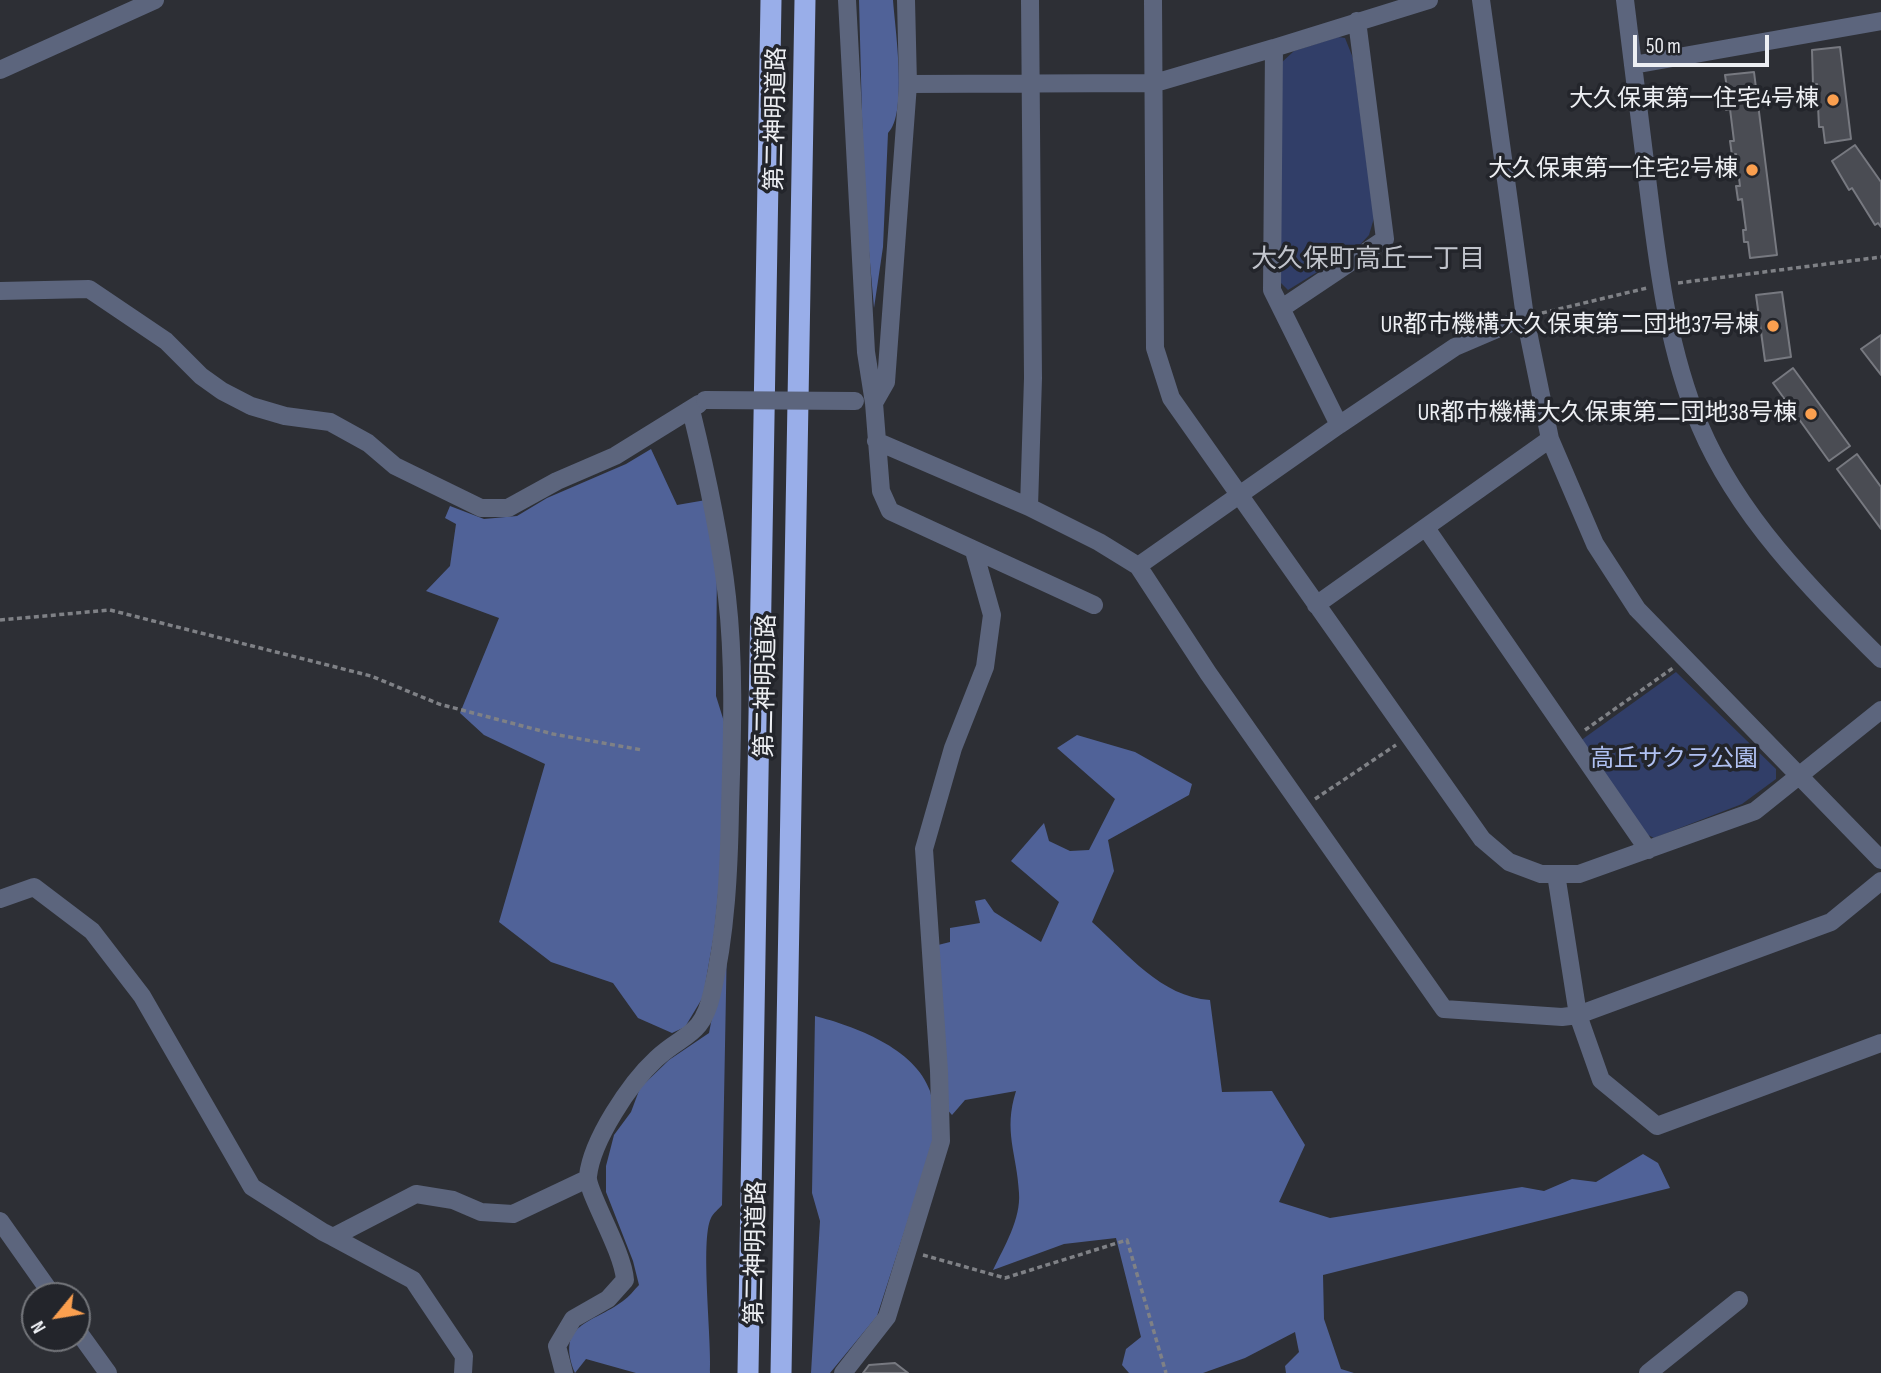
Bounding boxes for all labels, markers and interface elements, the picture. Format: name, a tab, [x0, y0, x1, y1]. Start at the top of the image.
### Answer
scale bar	[1636, 21, 1772, 65]
text: 50 m	[1646, 34, 1681, 59]
street label: 第二神明道路	[761, 47, 793, 191]
place label: 大久保東第一住宅4号棟	[1569, 86, 1819, 114]
marker: 大久保東第一住宅4号棟	[1825, 92, 1841, 108]
place label: 大久保東第一住宅2号棟	[1488, 156, 1738, 184]
marker: 大久保東第一住宅2号棟	[1744, 162, 1760, 178]
district label: 大久保町高丘一丁目	[1251, 244, 1485, 276]
place label: UR都市機構大久保東第二団地37号棟	[1380, 312, 1759, 340]
marker: UR都市機構大久保東第二団地37号棟	[1765, 318, 1781, 334]
place label: UR都市機構大久保東第二団地38号棟	[1417, 400, 1797, 428]
marker: UR都市機構大久保東第二団地38号棟	[1803, 406, 1819, 422]
street label: 第二神明道路	[751, 614, 783, 758]
park label: 高丘サクラ公園	[1590, 746, 1758, 774]
street label: 第二神明道路	[741, 1181, 773, 1325]
north arrow	[21, 1282, 91, 1352]
text: N	[27, 1317, 52, 1337]

